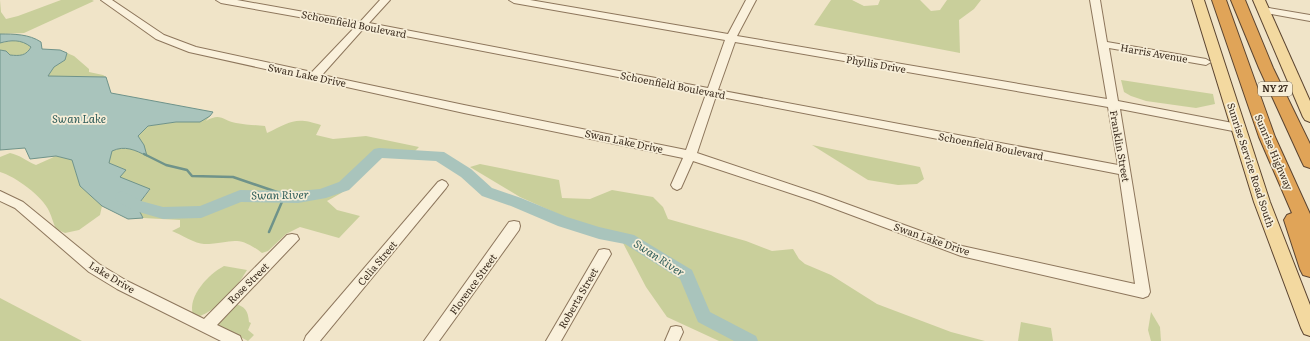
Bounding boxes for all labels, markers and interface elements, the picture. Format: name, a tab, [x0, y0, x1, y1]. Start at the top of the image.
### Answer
street label: Schoenfield Boulevard	[300, 6, 408, 41]
street label: Harris Avenue	[1119, 39, 1189, 66]
street label: Phyllis Drive	[845, 51, 907, 76]
street label: Swan Lake Drive	[267, 59, 348, 90]
street label: Schoenfield Boulevard	[619, 67, 727, 102]
road number: NY 27	[1258, 82, 1292, 96]
street label: Sunrise Service Road South	[1224, 100, 1279, 230]
street label: Franklin Street	[1107, 109, 1134, 183]
water label: Swan Lake	[52, 110, 106, 126]
street label: Sunrise Highway	[1252, 112, 1297, 192]
street label: Swan Lake Drive	[584, 125, 665, 156]
street label: Schoenfield Boulevard	[937, 128, 1045, 163]
water label: Swan River	[251, 185, 309, 203]
street label: Swan Lake Drive	[892, 218, 972, 259]
water label: Swan River	[631, 235, 688, 280]
street label: Celia Street	[353, 237, 400, 288]
street label: Florence Street	[445, 250, 500, 317]
street label: Lake Drive	[86, 257, 138, 296]
street label: Rose Street	[224, 259, 272, 307]
street label: Roberta Street	[554, 264, 601, 331]

